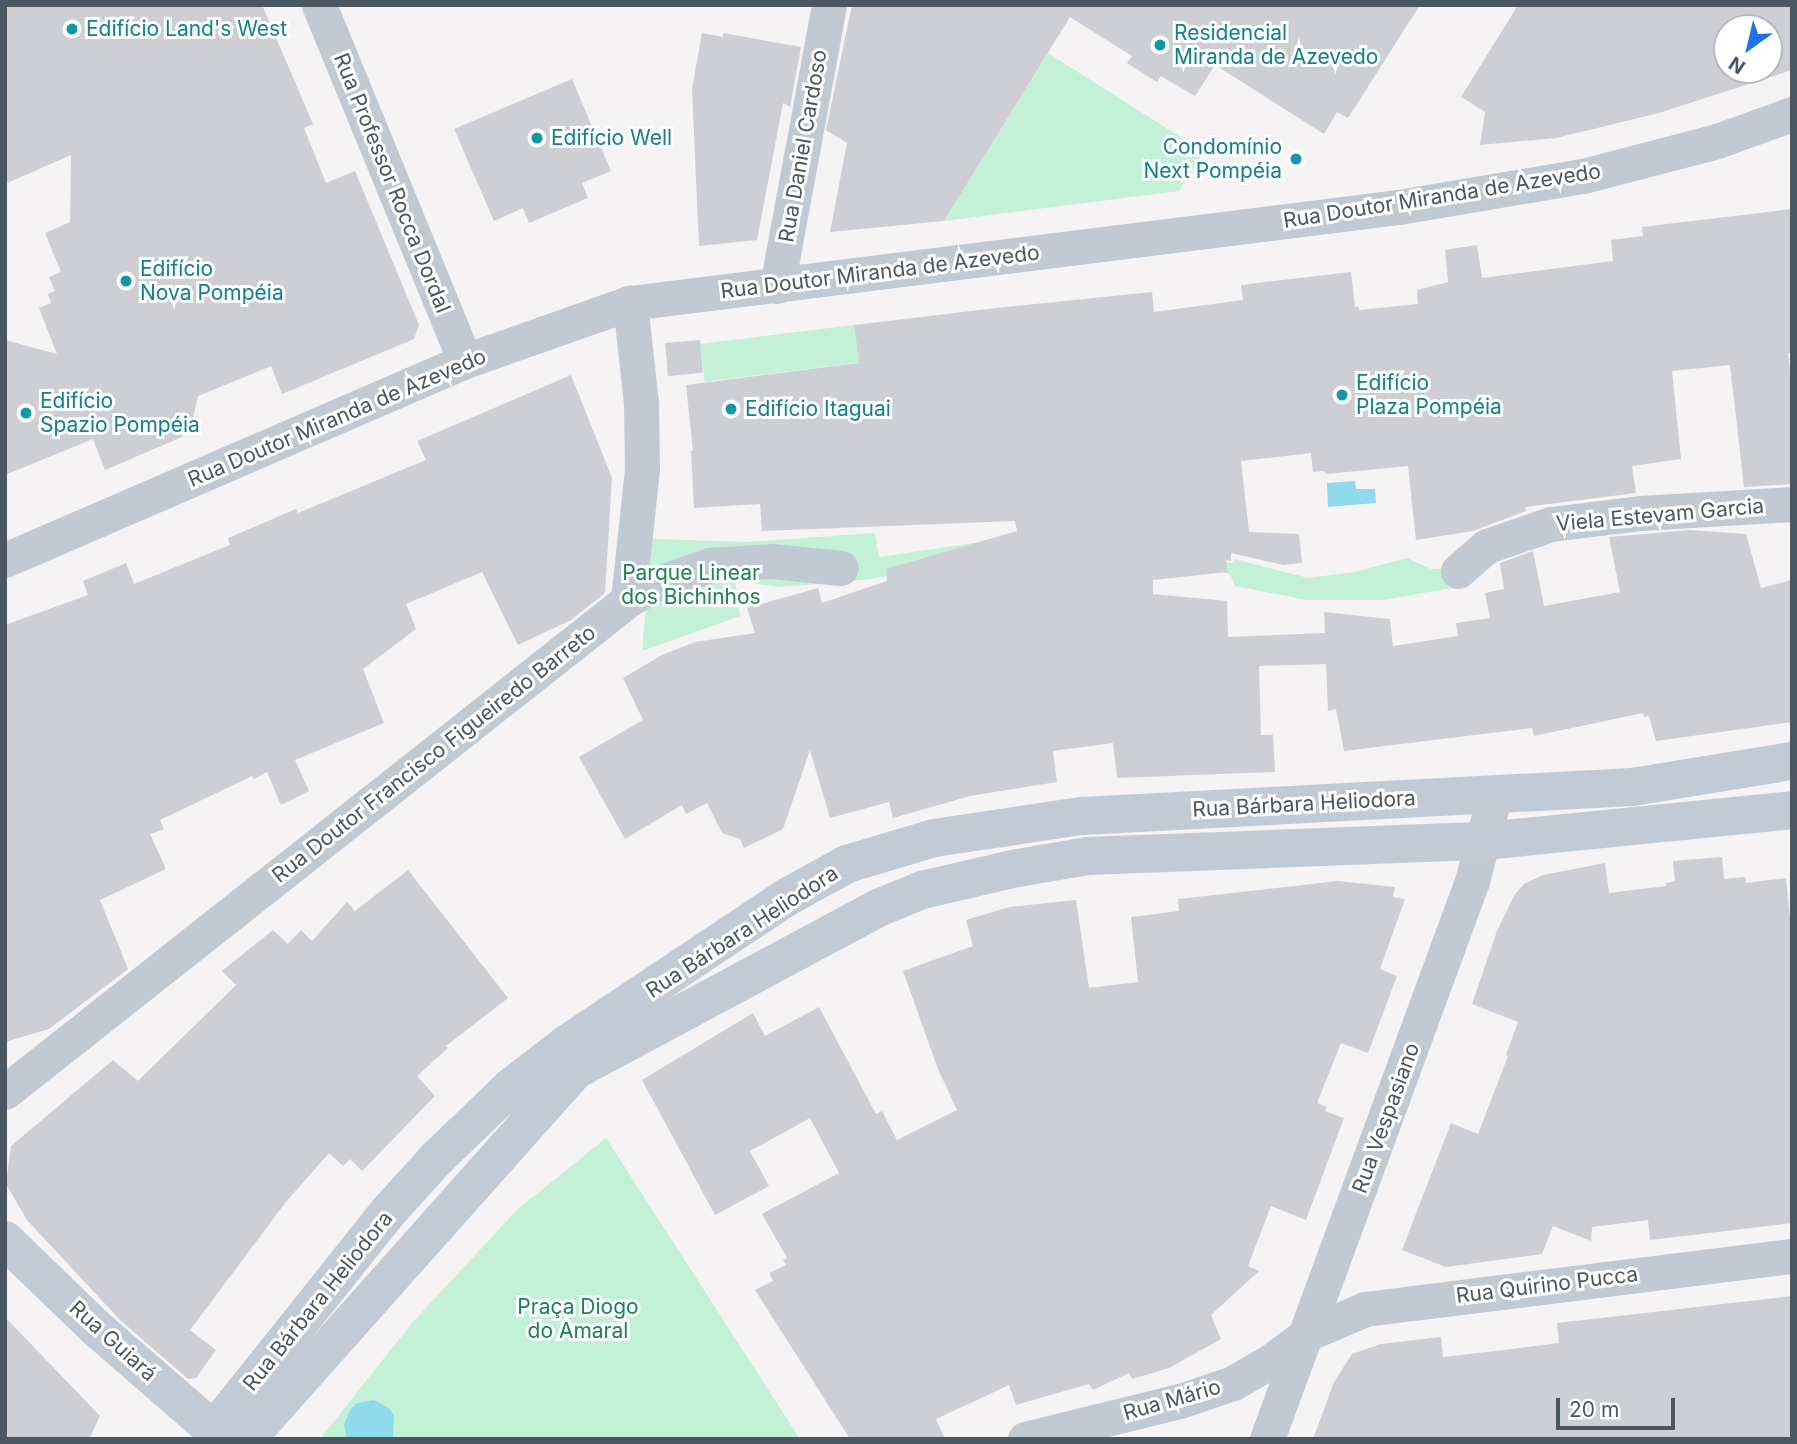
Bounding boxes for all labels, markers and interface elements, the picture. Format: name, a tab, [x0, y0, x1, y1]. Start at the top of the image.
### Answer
north arrow	[1713, 14, 1783, 84]
place label: Edifício Land's West	[86, 16, 287, 42]
place label: Residencial Miranda de Azevedo	[1174, 20, 1378, 70]
marker: Edifício Land's West	[64, 21, 80, 37]
marker: Residencial Miranda de Azevedo	[1152, 37, 1168, 53]
street label: Rua Daniel Cardoso	[774, 48, 832, 244]
street label: Rua Professor Rocca Dordal	[328, 49, 456, 317]
text: N	[1725, 52, 1750, 79]
place label: Edifício Well	[551, 125, 672, 151]
marker: Edifício Well	[529, 130, 545, 146]
place label: Condomínio Next Pompéia	[1143, 134, 1282, 184]
marker: Condomínio Next Pompéia	[1288, 151, 1304, 167]
street label: Rua Doutor Miranda de Azevedo	[1281, 158, 1603, 234]
street label: Rua Doutor Miranda de Azevedo	[719, 240, 1041, 304]
place label: Edifício Nova Pompéia	[140, 256, 284, 306]
marker: Edifício Nova Pompéia	[118, 273, 134, 289]
street label: Rua Doutor Miranda de Azevedo	[184, 344, 490, 492]
place label: Edifício Plaza Pompéia	[1356, 370, 1502, 420]
marker: Edifício Plaza Pompéia	[1334, 387, 1350, 403]
place label: Edifício Spazio Pompéia	[40, 388, 200, 438]
place label: Edifício Itaguai	[745, 396, 891, 422]
marker: Edifício Itaguai	[723, 401, 739, 417]
marker: Edifício Spazio Pompéia	[18, 405, 34, 421]
street label: Viela Estevam Garcia	[1555, 493, 1765, 537]
park label: Parque Linear dos Bichinhos	[621, 560, 761, 610]
street label: Rua Doutor Francisco Figueiredo Barreto	[267, 620, 601, 888]
street label: Rua Bárbara Heliodora	[1192, 786, 1416, 822]
street label: Rua Bárbara Heliodora	[641, 861, 843, 1003]
street label: Rua Vespasiano	[1347, 1039, 1425, 1197]
street label: Rua Bárbara Heliodora	[238, 1206, 398, 1396]
street label: Rua Quirino Pucca	[1455, 1261, 1639, 1309]
park label: Praça Diogo do Amaral	[517, 1294, 639, 1344]
street label: Rua Guiará	[64, 1295, 162, 1387]
street label: Rua Mário	[1120, 1374, 1224, 1426]
scale bar	[1559, 1384, 1678, 1428]
text: 20 m	[1569, 1397, 1619, 1422]

